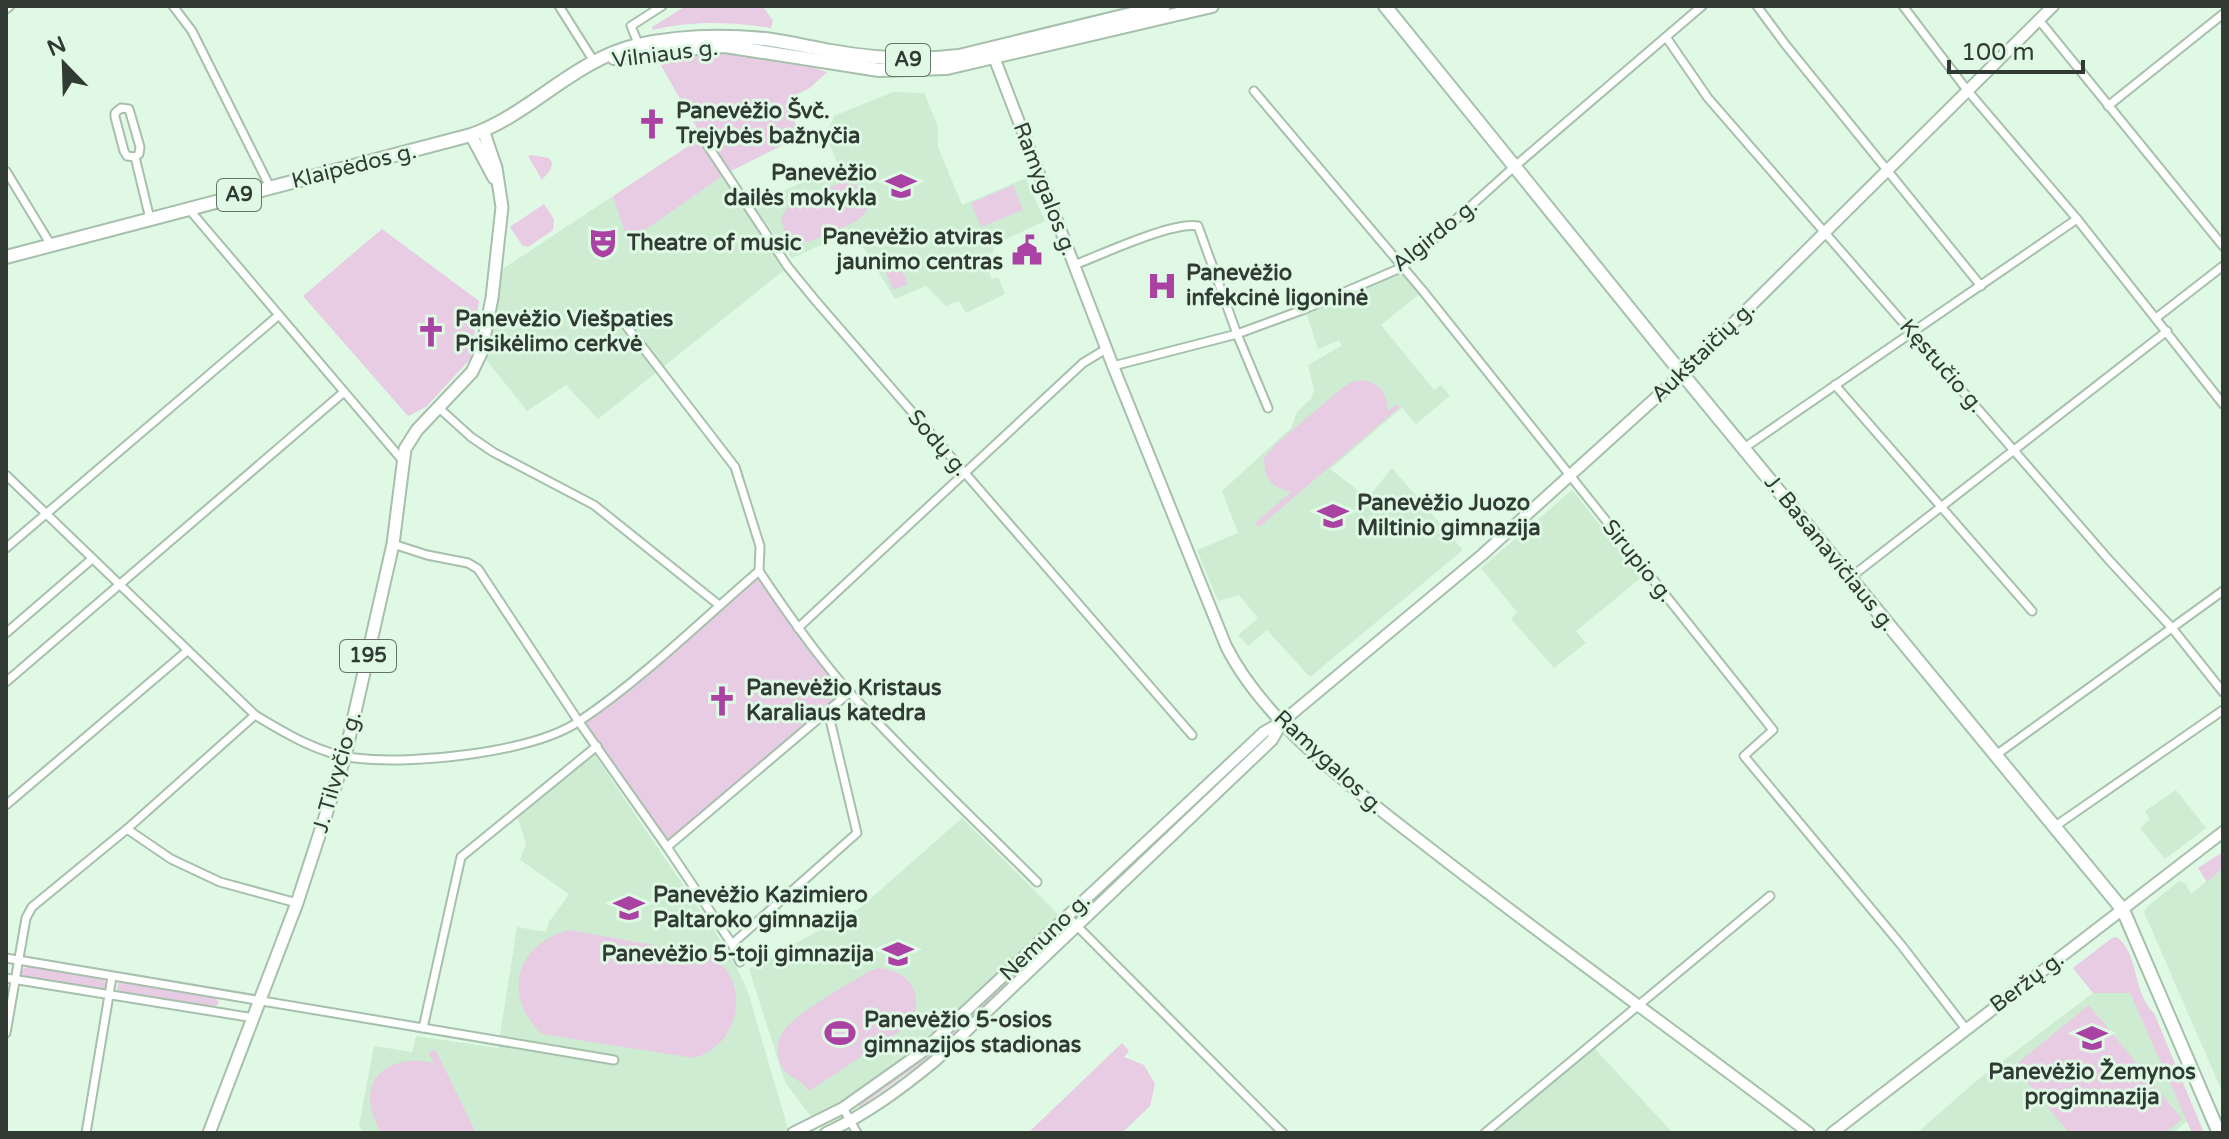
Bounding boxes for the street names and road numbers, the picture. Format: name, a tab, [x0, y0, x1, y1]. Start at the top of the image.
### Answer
street label: Vilniaus g.	[611, 35, 719, 73]
road number: A9	[886, 44, 930, 76]
street label: Ramygalos g.	[1008, 119, 1082, 259]
street label: Klaipėdos g.	[289, 138, 419, 194]
road number: A9	[217, 179, 261, 211]
street label: Algirdo g.	[1387, 193, 1483, 277]
street label: Aukštaičių g.	[1646, 296, 1760, 408]
street label: Kęstučio g.	[1894, 314, 1990, 418]
street label: Sodų g.	[902, 404, 974, 482]
street label: J. Basanavičiaus g.	[1759, 470, 1901, 636]
street label: Sirupio g.	[1597, 514, 1679, 608]
road number: 195	[340, 640, 396, 672]
street label: Ramygalos g.	[1269, 705, 1389, 819]
street label: J. Tilvyčio g.	[307, 708, 367, 836]
street label: Nemuno g.	[994, 888, 1096, 986]
street label: Beržų g.	[1985, 946, 2069, 1018]

